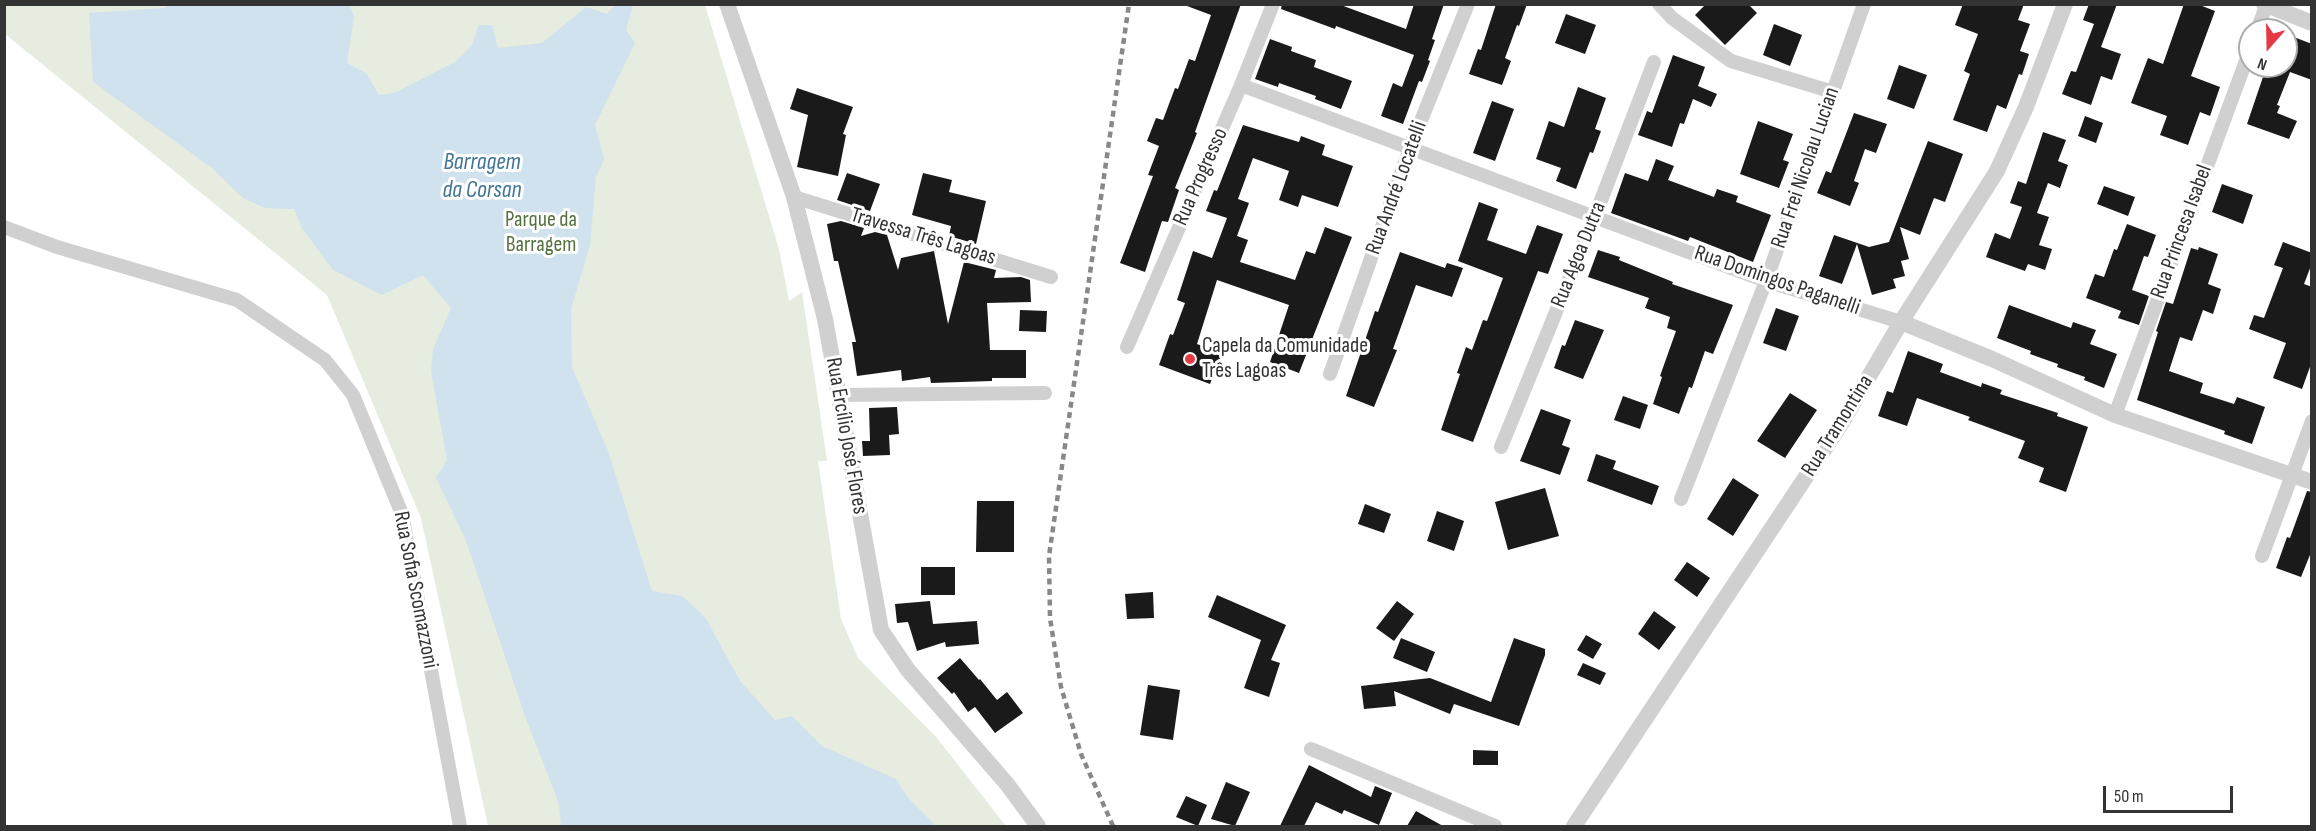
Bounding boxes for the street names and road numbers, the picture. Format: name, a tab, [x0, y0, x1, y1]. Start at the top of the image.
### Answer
street label: Rua Frei Nicolau Lucian	[1766, 84, 1846, 252]
street label: Rua André Locatelli	[1361, 118, 1433, 258]
street label: Rua Progresso	[1168, 124, 1234, 230]
street label: Rua Princesa Isabel	[2146, 161, 2218, 303]
street label: Rua Agoa Dutra	[1546, 198, 1612, 312]
street label: Travessa Três Lagoas	[847, 202, 999, 272]
street label: Rua Domingos Paganelli	[1691, 240, 1863, 322]
street label: Rua Ercílio José Flores	[819, 356, 873, 516]
street label: Rua Tramontina	[1796, 370, 1880, 482]
street label: Rua Sofia Scomazzoni	[387, 509, 443, 671]

